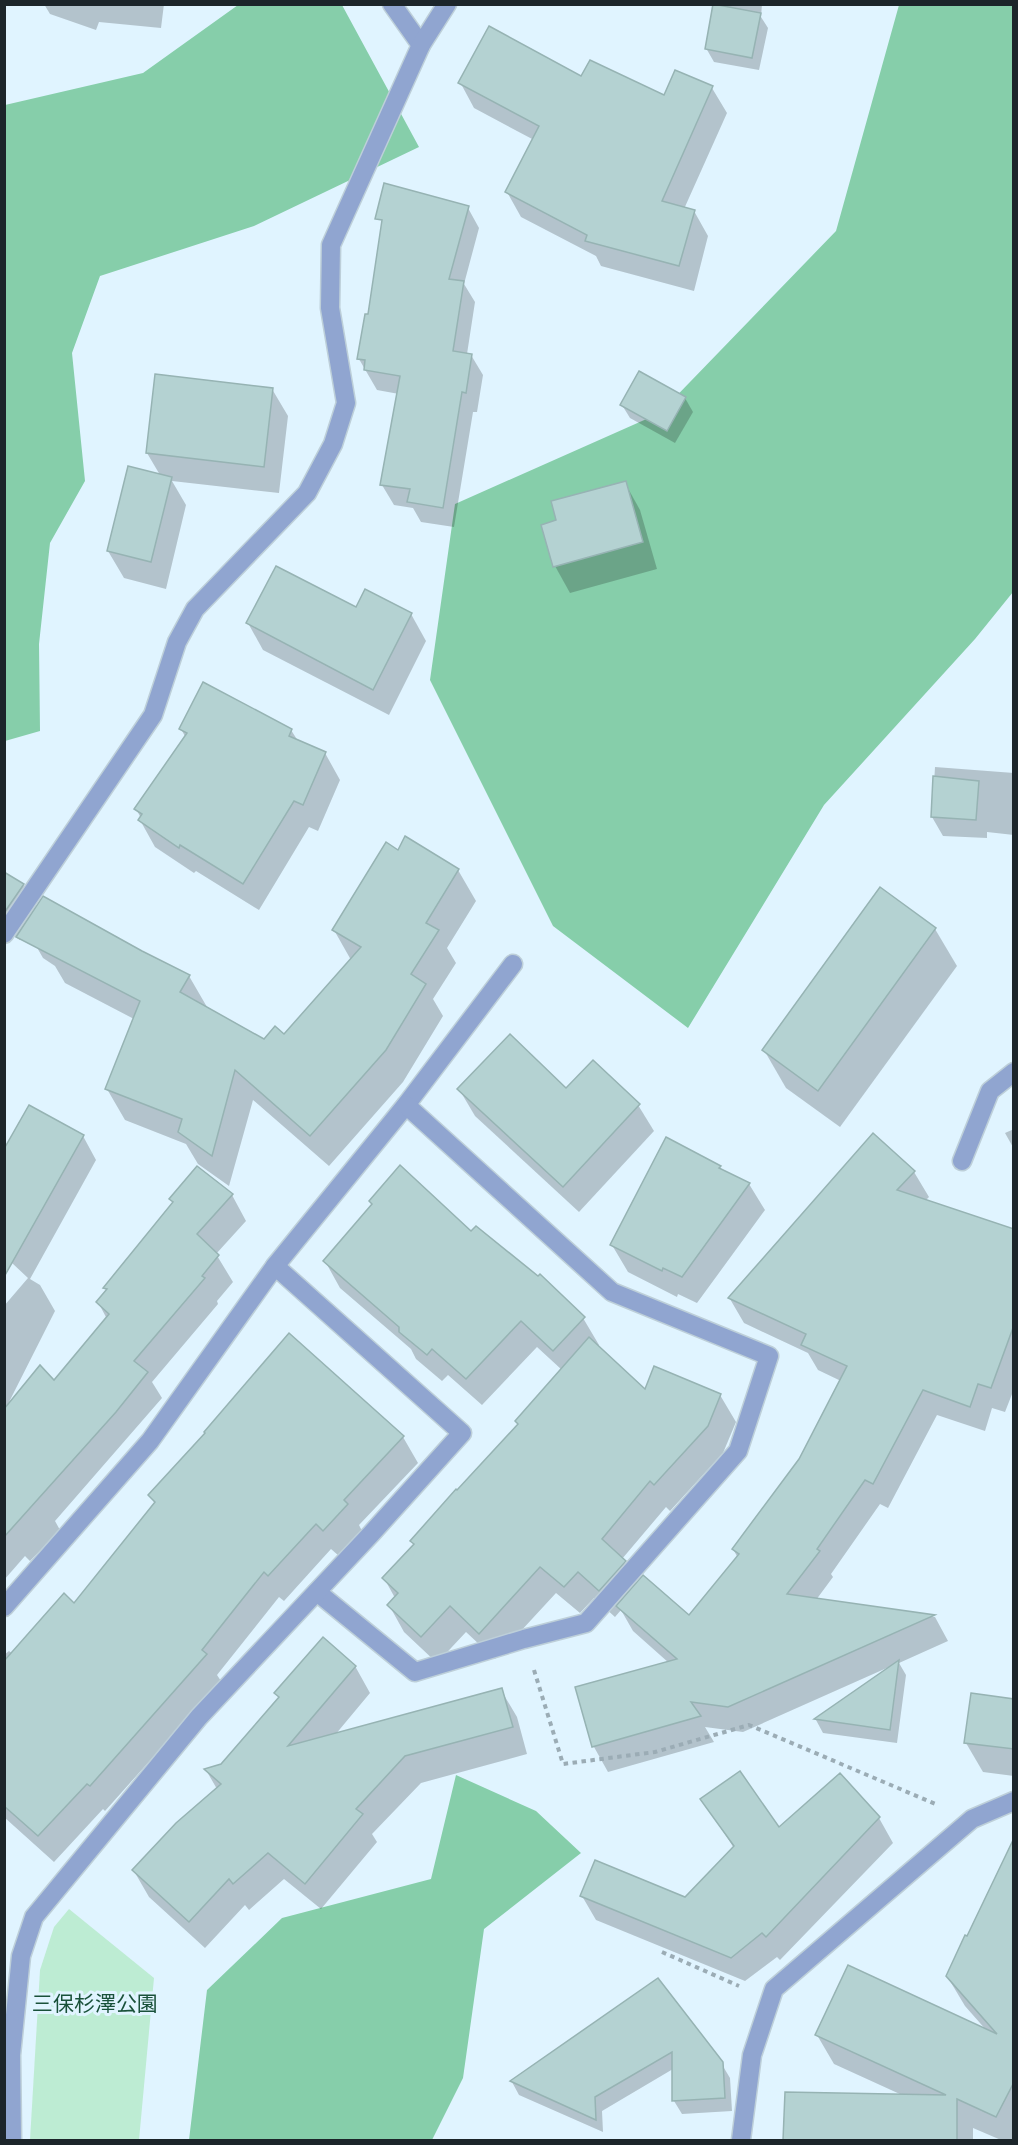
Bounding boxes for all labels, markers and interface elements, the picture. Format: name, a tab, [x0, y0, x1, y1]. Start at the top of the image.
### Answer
park label: 三保杉澤公園	[32, 1992, 158, 2016]

